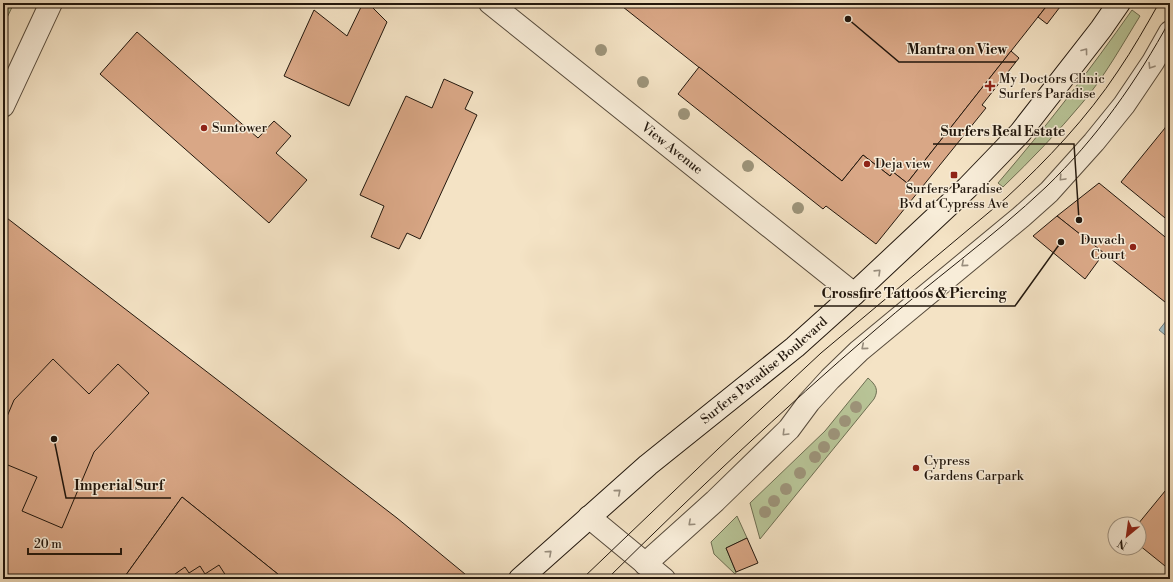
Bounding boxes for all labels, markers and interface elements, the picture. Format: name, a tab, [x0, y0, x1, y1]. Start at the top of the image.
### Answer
callout: Mantra on View	[899, 36, 1016, 62]
text: Mantra on View	[907, 41, 1008, 59]
one-way arrow	[1080, 49, 1087, 56]
one-way arrow	[1148, 62, 1155, 69]
place label: My Doctors Clinic Surfers Paradise	[999, 71, 1105, 102]
marker: My Doctors Clinic Surfers Paradise	[984, 80, 996, 92]
callout: Surfers Real Estate	[933, 118, 1074, 144]
street label: View Avenue	[637, 119, 706, 178]
place label: Suntower	[212, 120, 268, 136]
marker: Suntower	[199, 123, 209, 133]
text: Surfers Real Estate	[941, 123, 1066, 141]
place label: Deja view	[875, 156, 933, 172]
marker: Deja view	[862, 159, 872, 169]
marker: Surfers Paradise Bvd at Cypress Ave	[949, 170, 959, 180]
one-way arrow	[1059, 174, 1066, 181]
place label: Surfers Paradise Bvd at Cypress Ave	[898, 181, 1009, 212]
place label: Duvach Court	[1080, 232, 1125, 263]
marker: Duvach Court	[1128, 242, 1138, 252]
one-way arrow	[961, 259, 968, 266]
one-way arrow	[873, 269, 881, 277]
callout: Crossfire Tattoos & Piercing	[814, 280, 1015, 306]
text: Crossfire Tattoos & Piercing	[822, 285, 1008, 303]
street label: Surfers Paradise Boulevard	[697, 313, 831, 428]
one-way arrow	[861, 343, 869, 350]
one-way arrow	[782, 428, 790, 436]
place label: Cypress Gardens Carpark	[924, 453, 1025, 484]
marker: Cypress Gardens Carpark	[911, 463, 921, 473]
callout: Imperial Surf	[66, 472, 171, 498]
text: Imperial Surf	[74, 477, 166, 495]
one-way arrow	[613, 489, 621, 496]
north arrow	[1107, 516, 1147, 556]
one-way arrow	[688, 518, 696, 525]
scale bar	[28, 530, 121, 556]
text: N	[1115, 535, 1130, 552]
text: 20 m	[34, 537, 62, 552]
one-way arrow	[544, 550, 552, 558]

